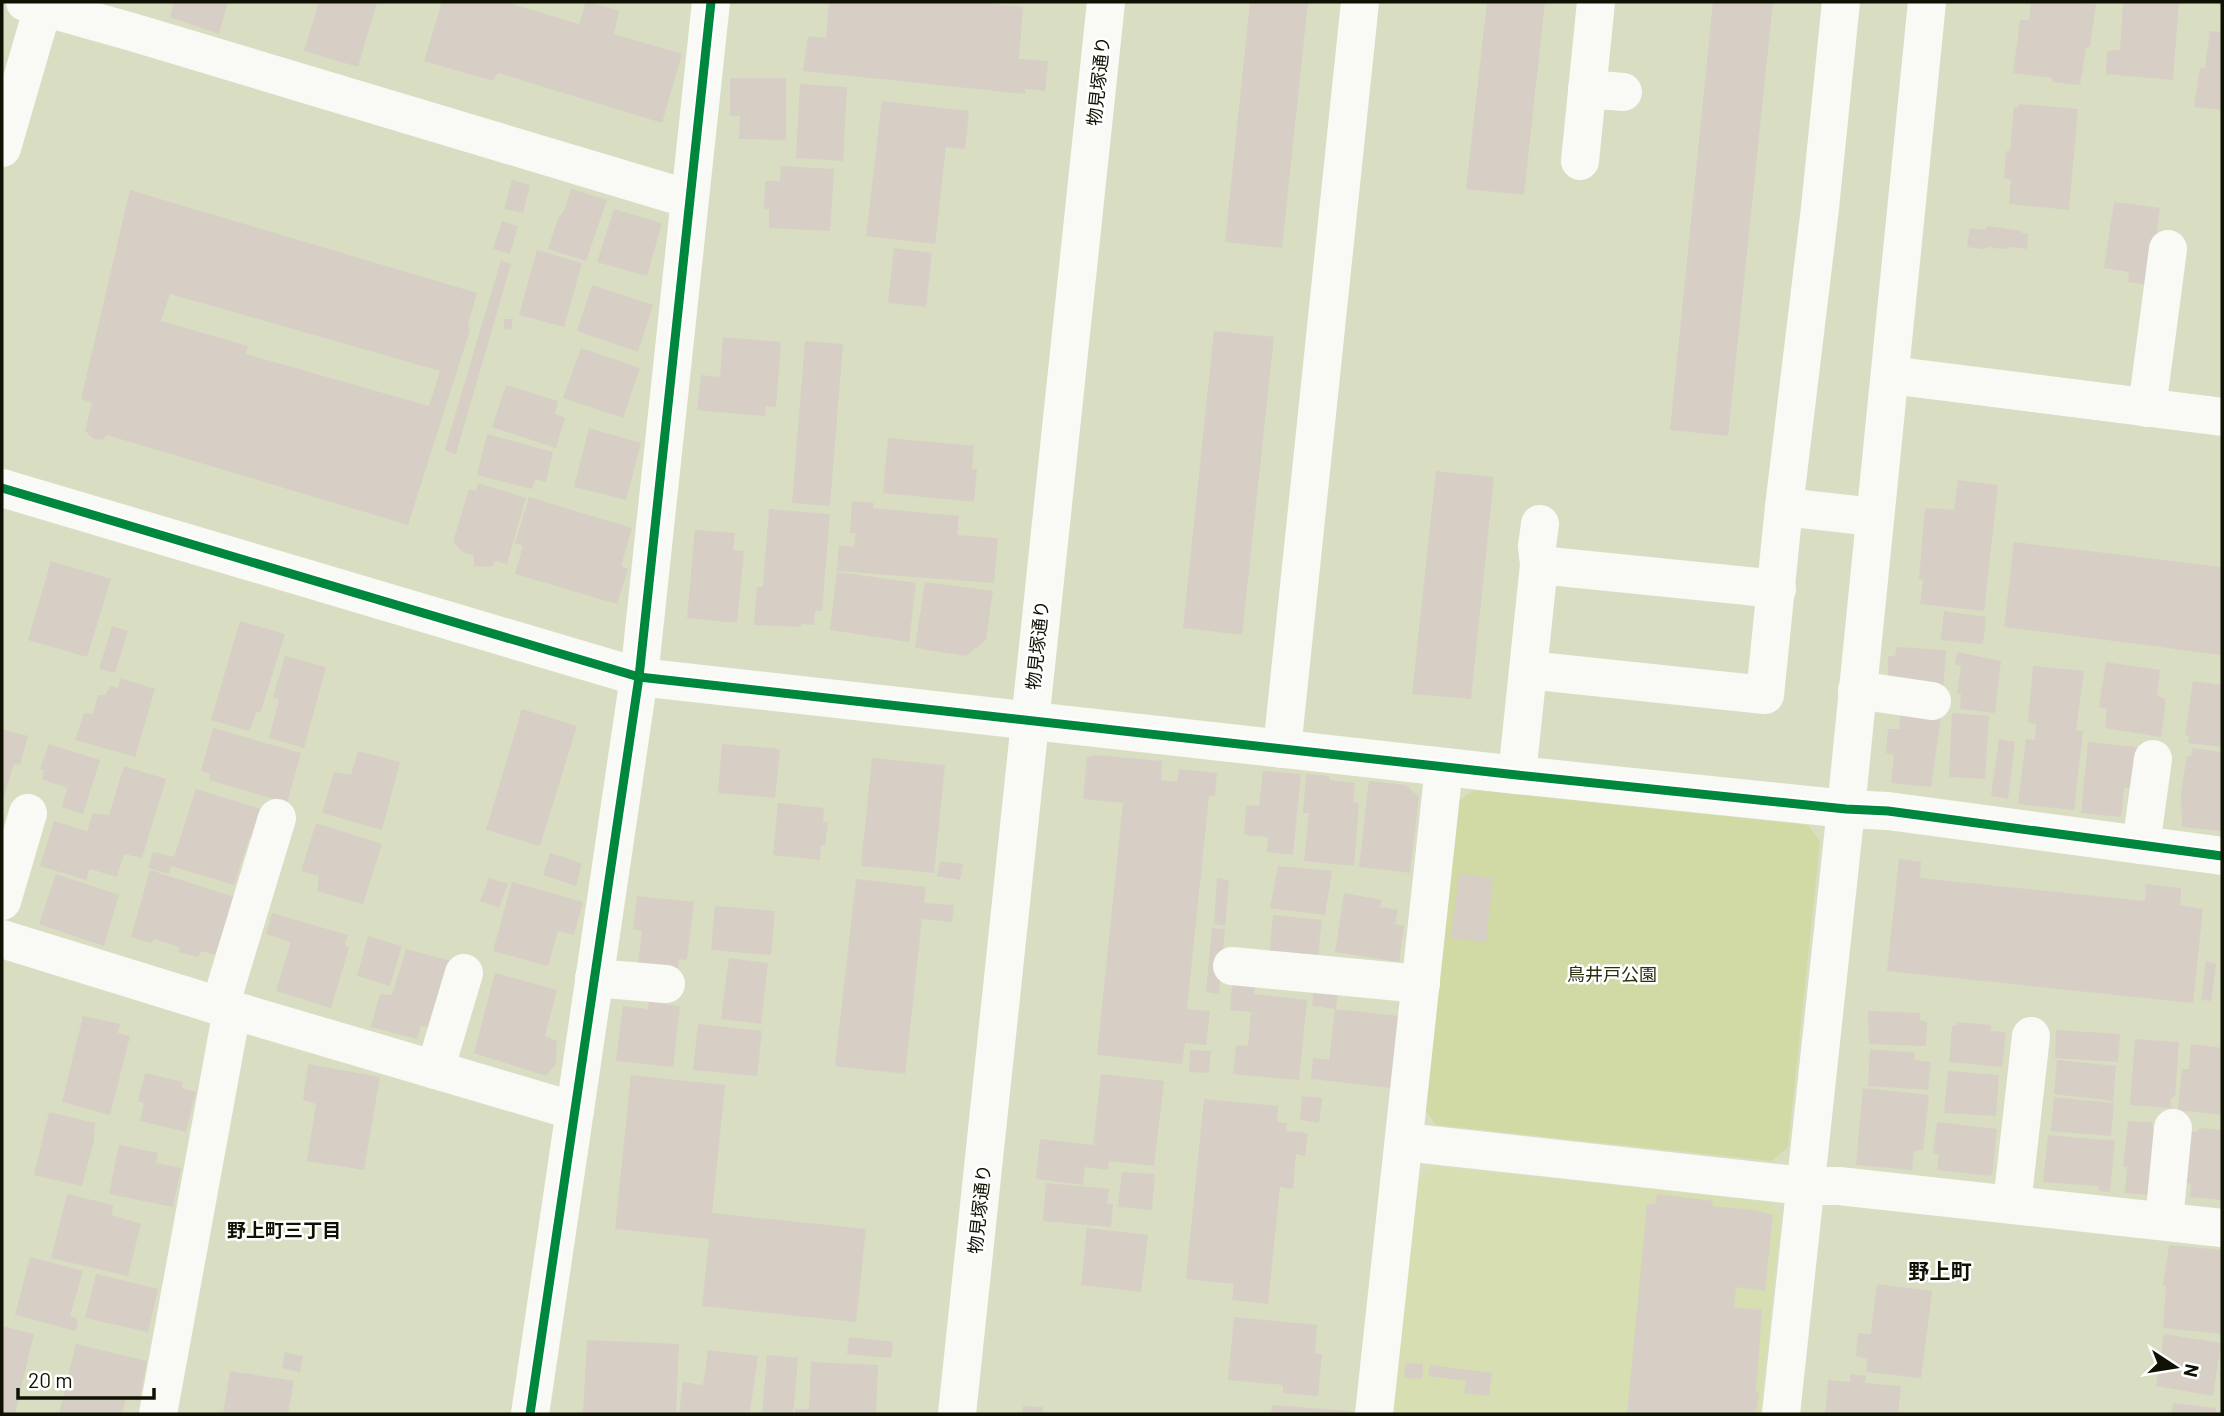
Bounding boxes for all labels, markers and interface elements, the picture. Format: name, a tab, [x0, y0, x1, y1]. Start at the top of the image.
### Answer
street label: 物見塚通り	[1082, 35, 1114, 127]
street label: 物見塚通り	[1021, 599, 1053, 691]
park label: 鳥井戸公園	[1567, 963, 1657, 985]
street label: 物見塚通り	[963, 1163, 995, 1255]
district label: 野上町三丁目	[227, 1218, 341, 1241]
district label: 野上町	[1909, 1258, 1972, 1283]
north arrow	[2140, 1332, 2210, 1402]
scale bar	[18, 1356, 154, 1400]
text: N	[2180, 1362, 2205, 1379]
text: 20 m	[28, 1367, 73, 1392]

